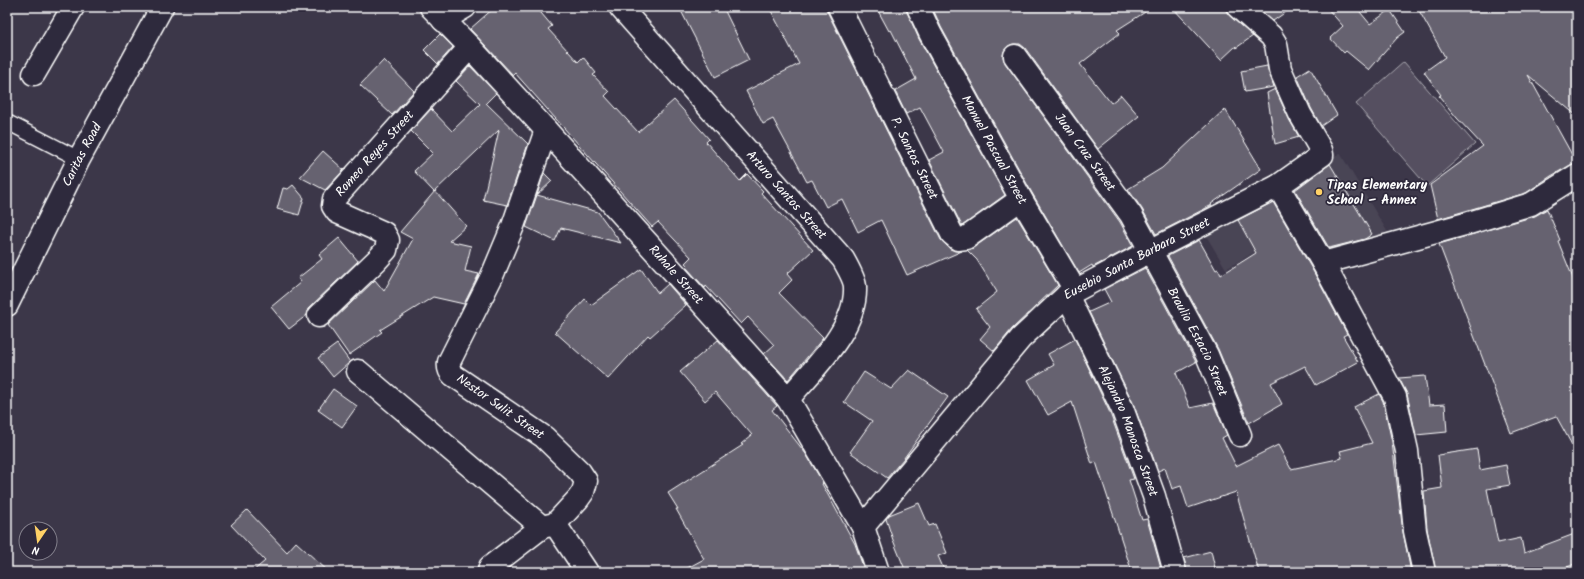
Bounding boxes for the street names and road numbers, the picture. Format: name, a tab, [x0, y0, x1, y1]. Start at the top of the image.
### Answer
street label: Manuel Pascual Street	[956, 91, 1033, 210]
street label: Romeo Reyes Street	[330, 105, 420, 202]
street label: Juan Cruz Street	[1049, 108, 1122, 197]
street label: P. Santos Street	[885, 113, 944, 204]
street label: Caritas Road	[57, 119, 108, 190]
street label: Arturo Santos Street	[741, 145, 832, 245]
street label: Eusebio Santa Barbara Street	[1060, 211, 1215, 306]
street label: Ruhale Street	[644, 240, 709, 310]
street label: Braulio Estacio Street	[1162, 283, 1234, 400]
street label: Alejandro Manosca Street	[1092, 361, 1164, 500]
street label: Nestor Sulit Street	[452, 369, 549, 446]

